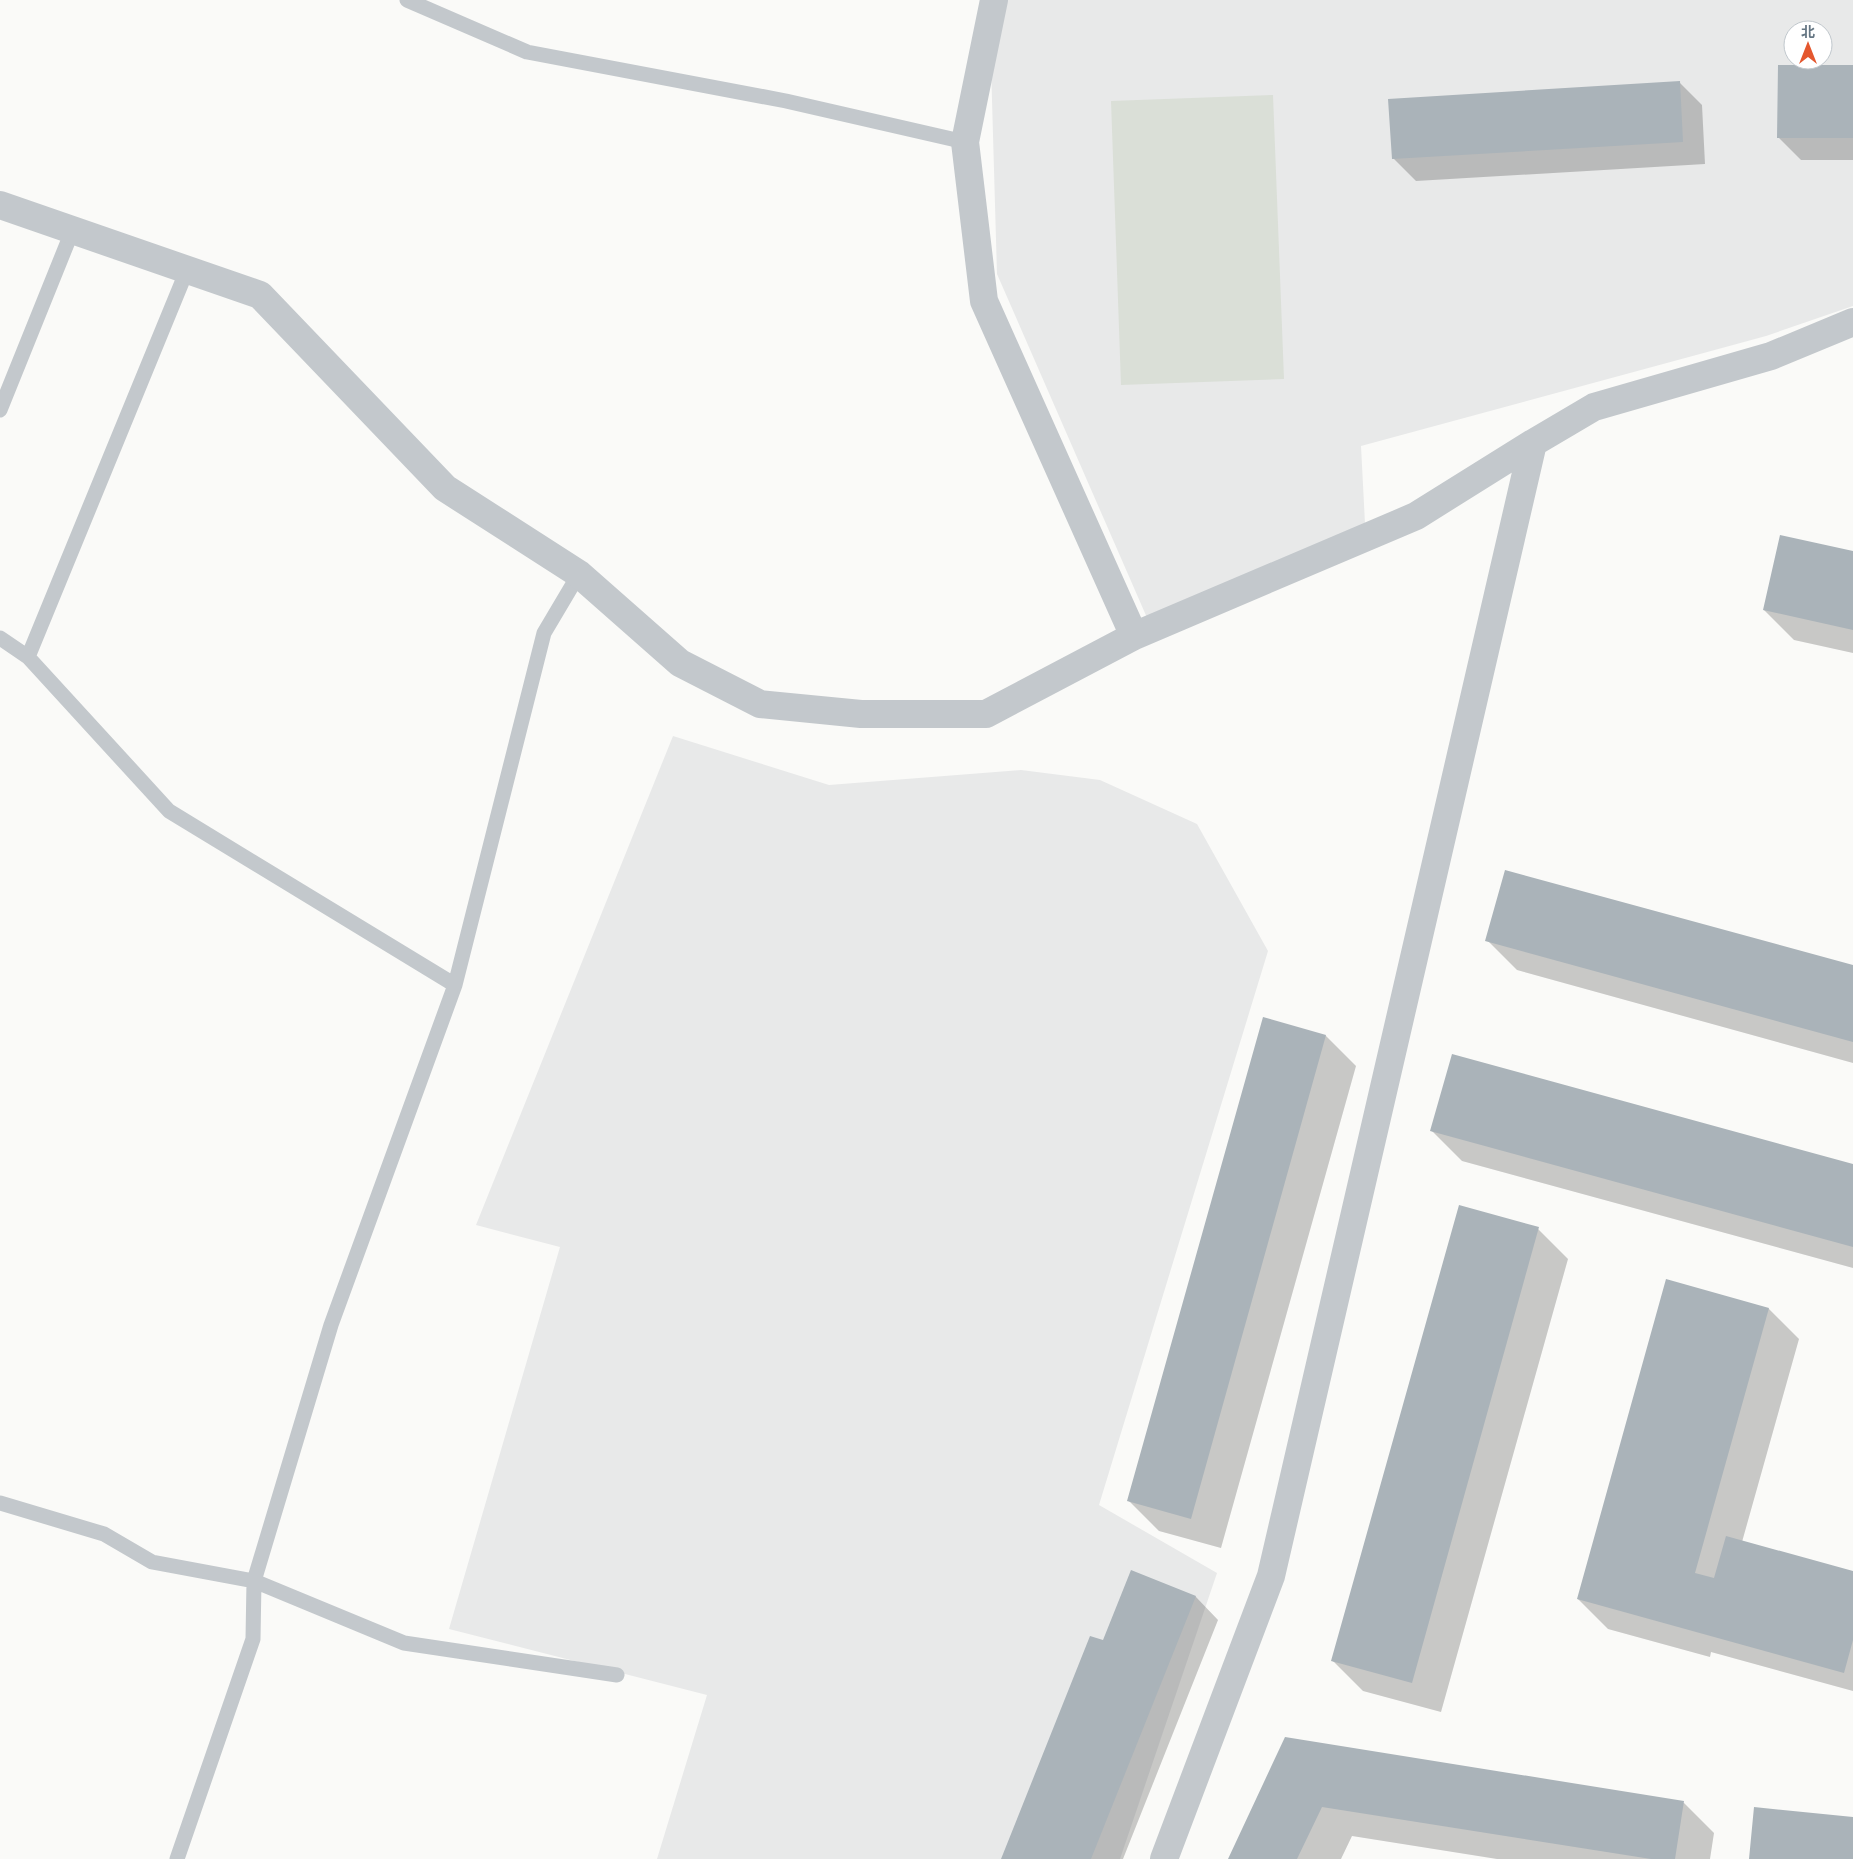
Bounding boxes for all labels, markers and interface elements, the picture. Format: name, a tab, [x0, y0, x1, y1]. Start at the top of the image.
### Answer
north arrow	[1783, 20, 1833, 70]
text: 北	[1801, 23, 1815, 41]

